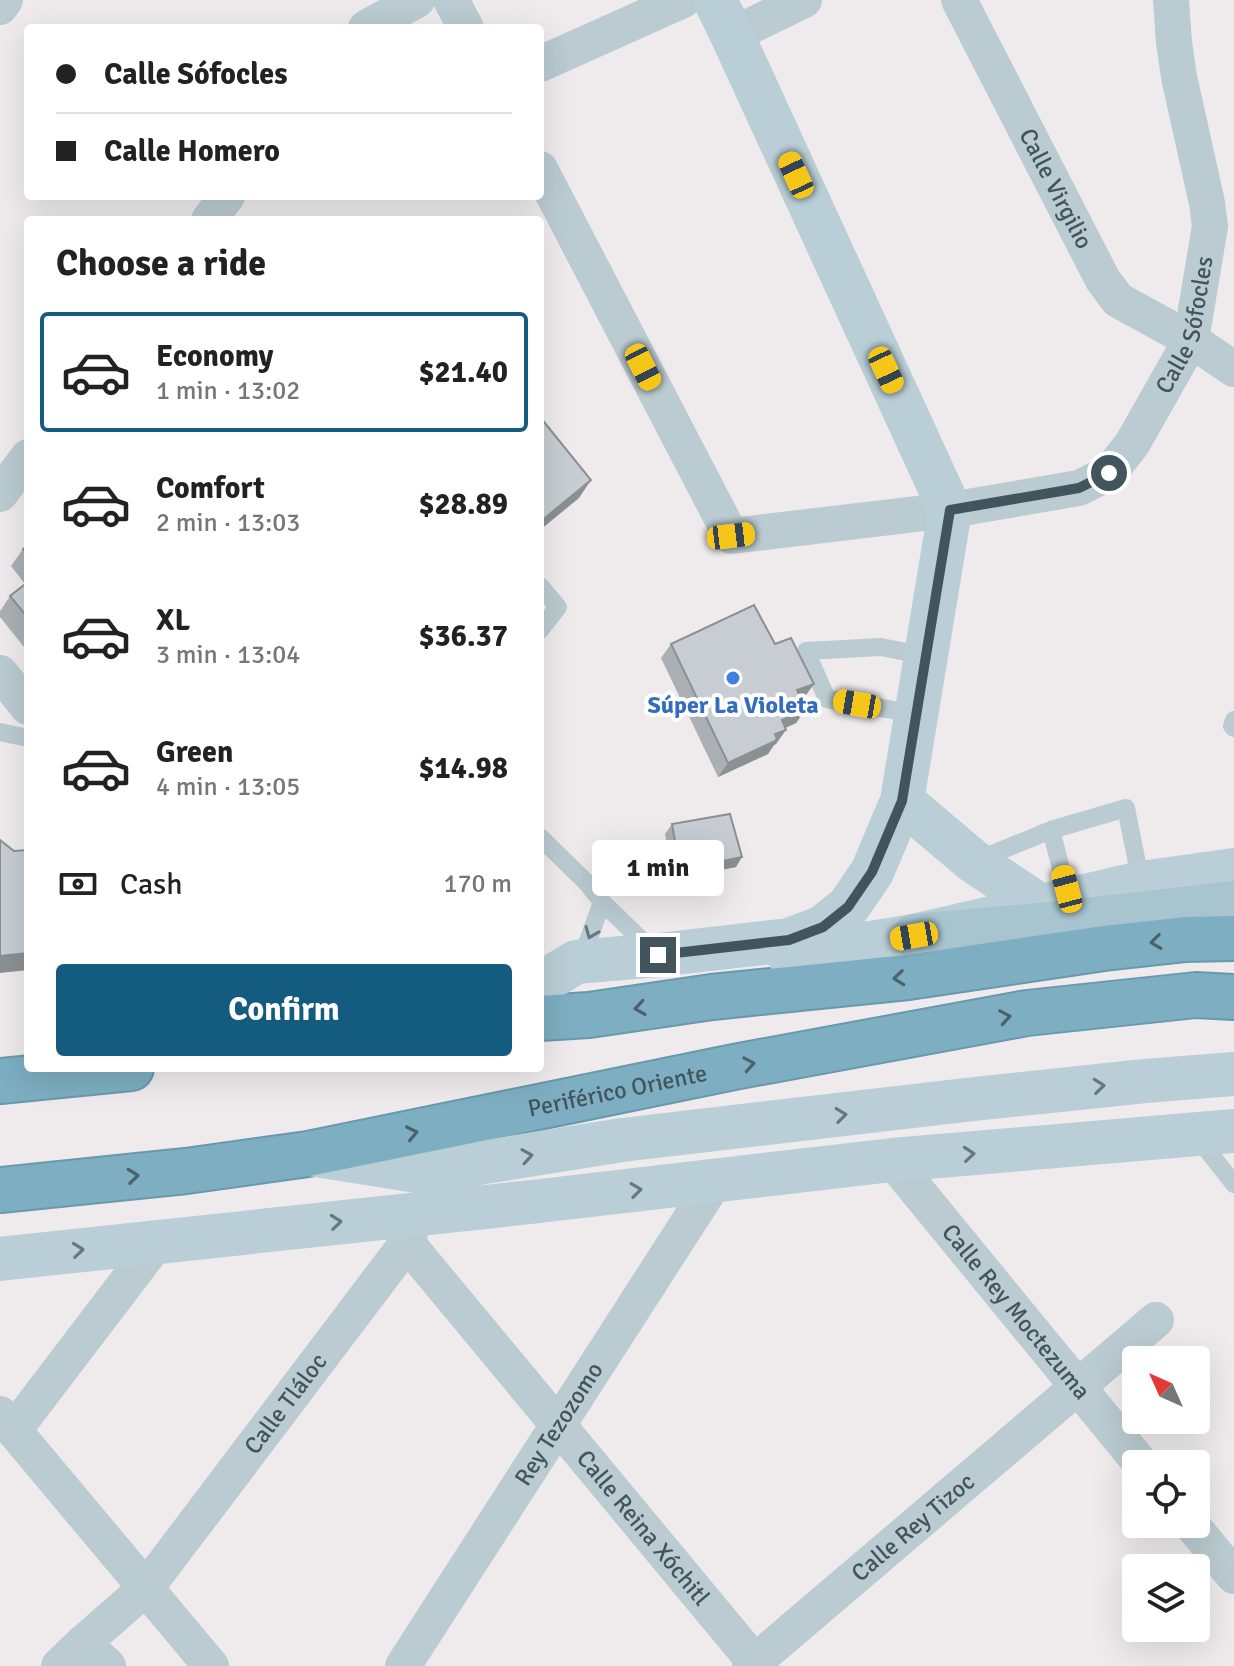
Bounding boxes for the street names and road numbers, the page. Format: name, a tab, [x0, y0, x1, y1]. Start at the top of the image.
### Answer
street label: Calle Virgilio	[1013, 123, 1099, 254]
street label: Calle Sófocles	[1149, 254, 1220, 399]
street label: Periférico Oriente	[525, 1058, 710, 1124]
street label: Calle Rey Moctezuma	[935, 1218, 1097, 1406]
street label: Calle Tláloc	[238, 1347, 333, 1460]
street label: Rey Tezozomo	[508, 1356, 610, 1491]
street label: Calle Reina Xóchitl	[570, 1444, 716, 1612]
street label: Calle Rey Tizoc	[845, 1466, 981, 1588]

